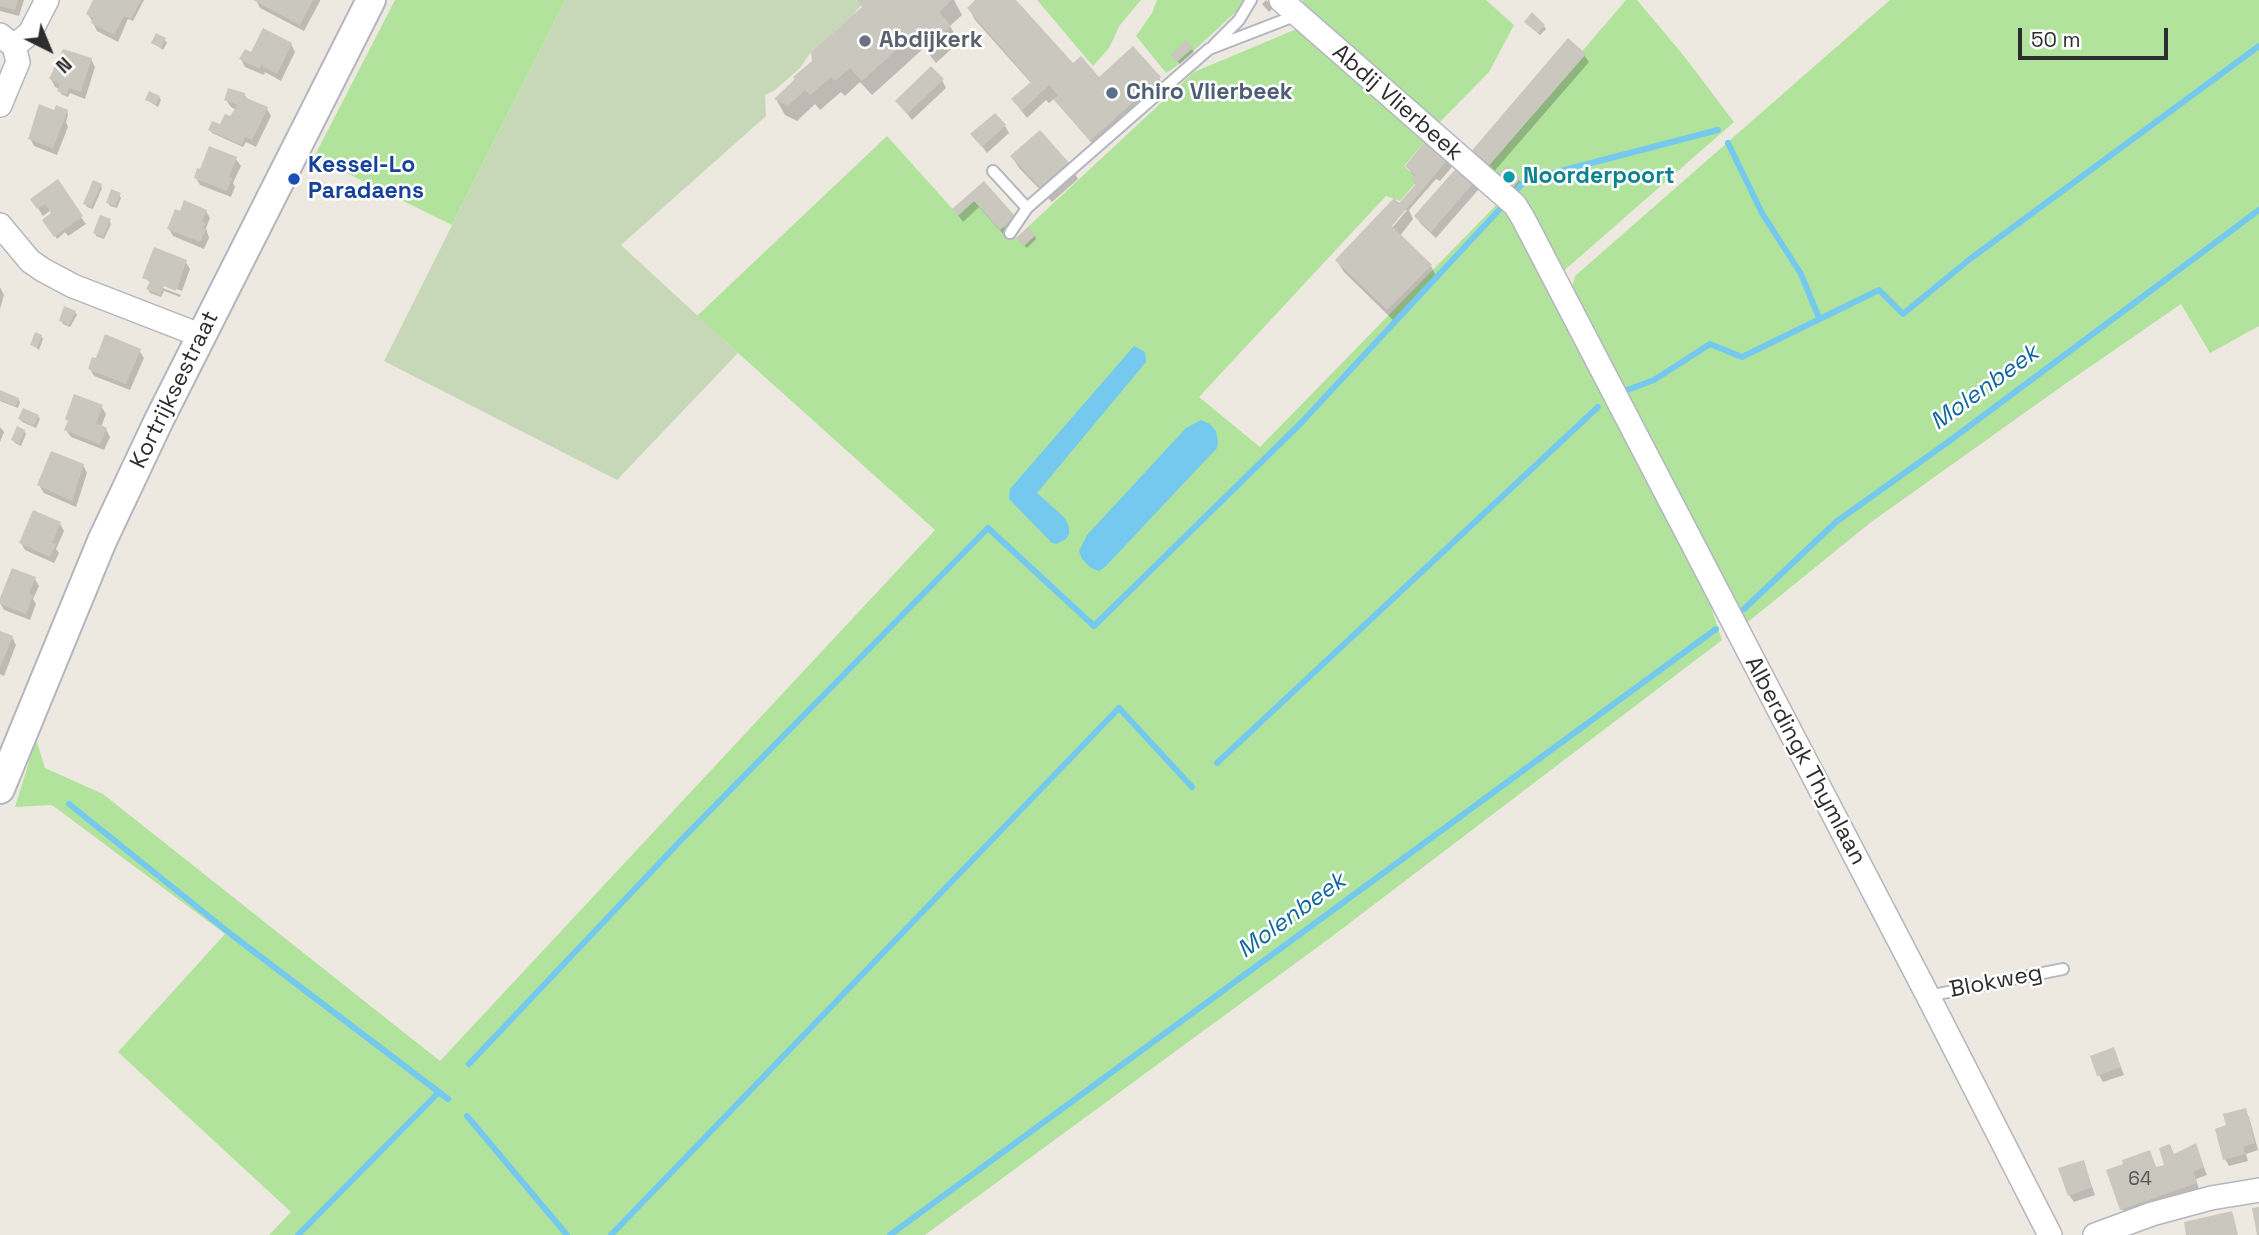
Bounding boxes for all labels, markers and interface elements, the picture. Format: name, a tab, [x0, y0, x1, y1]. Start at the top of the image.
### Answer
north arrow	[14, 14, 84, 84]
scale bar	[2021, 14, 2172, 58]
text: 50 m	[2031, 26, 2081, 53]
place label: Abdijkerk	[879, 27, 983, 55]
marker: Abdijkerk	[857, 33, 873, 49]
street label: Abdij Vlierbeek	[1326, 39, 1468, 167]
text: N	[50, 51, 77, 78]
place label: Chiro Vlierbeek	[1126, 79, 1293, 107]
marker: Chiro Vlierbeek	[1104, 85, 1120, 101]
place label: Kessel-Lo Paradaens	[308, 152, 424, 206]
place label: Noorderpoort	[1523, 163, 1675, 191]
marker: Noorderpoort	[1501, 169, 1517, 185]
marker: Kessel-Lo Paradaens	[286, 171, 302, 187]
street label: Kortrijksestraat	[125, 307, 225, 473]
water label: Molenbeek	[1925, 339, 2045, 437]
street label: Alberdingk Thymlaan	[1738, 652, 1872, 870]
water label: Molenbeek	[1232, 867, 1352, 965]
street label: Blokweg	[1947, 959, 2045, 1005]
house number: 64	[2128, 1169, 2152, 1191]

